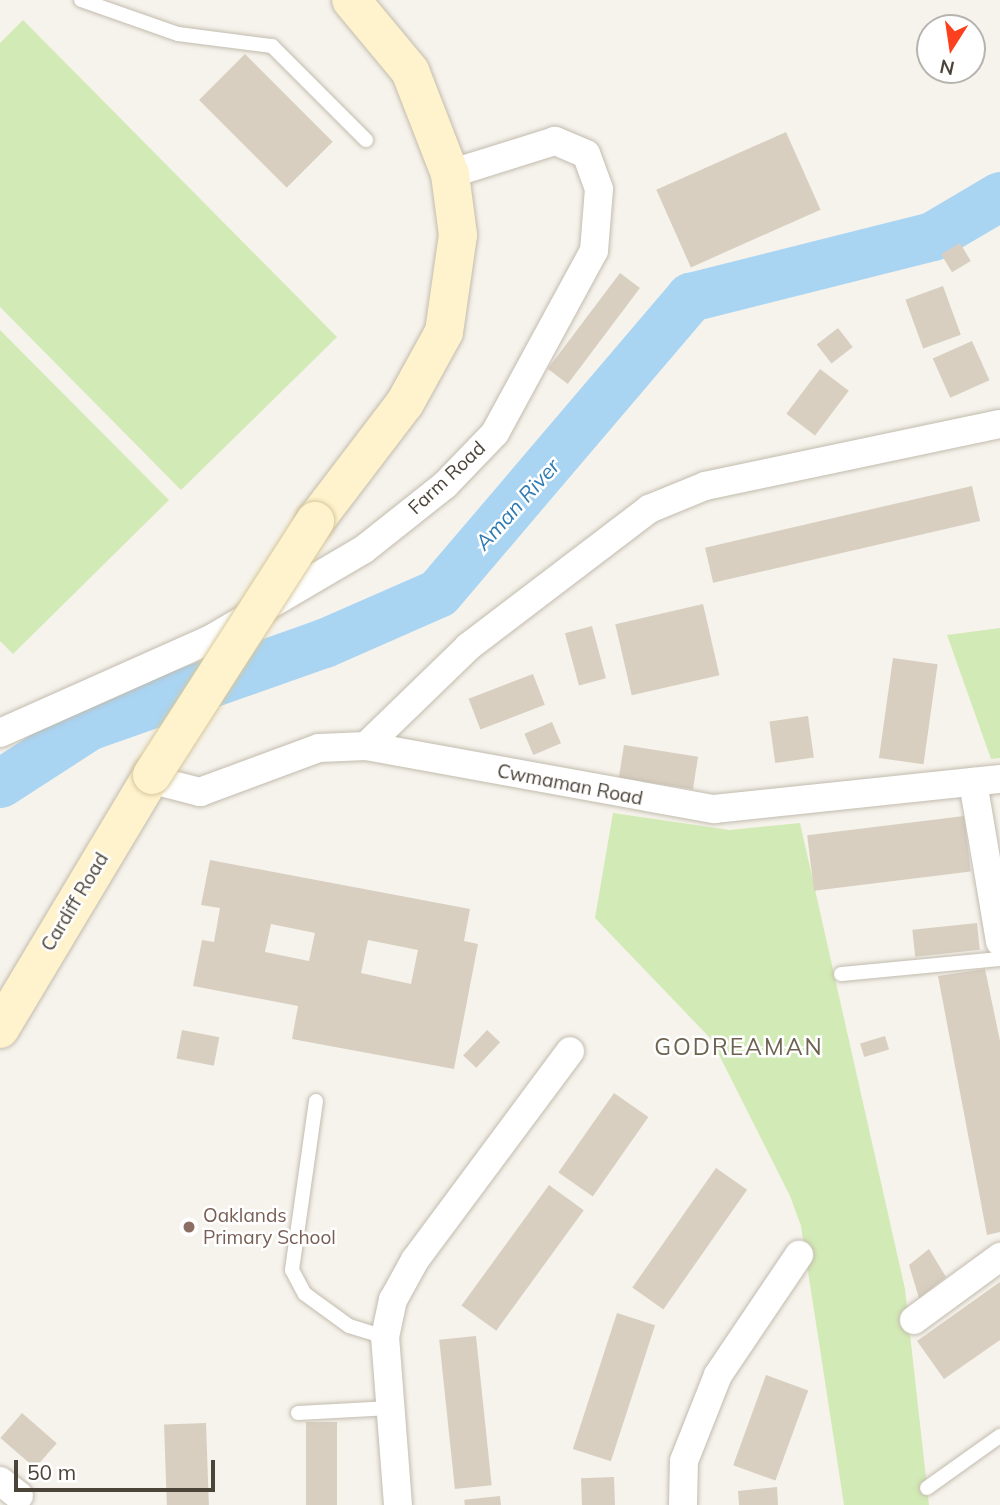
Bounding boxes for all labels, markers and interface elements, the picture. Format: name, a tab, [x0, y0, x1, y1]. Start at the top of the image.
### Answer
north arrow	[916, 14, 986, 84]
text: N	[938, 54, 957, 81]
street label: Farm Road	[404, 437, 490, 519]
water label: Aman River	[470, 453, 564, 555]
street label: Cwmaman Road	[495, 760, 645, 810]
street label: Cardiff Road	[37, 849, 113, 955]
district label: GODREAMAN	[655, 1033, 823, 1061]
place label: Oaklands Primary School	[203, 1205, 336, 1249]
marker: Oaklands Primary School	[181, 1219, 197, 1235]
scale bar	[18, 1446, 219, 1490]
text: 50 m	[27, 1459, 76, 1485]

